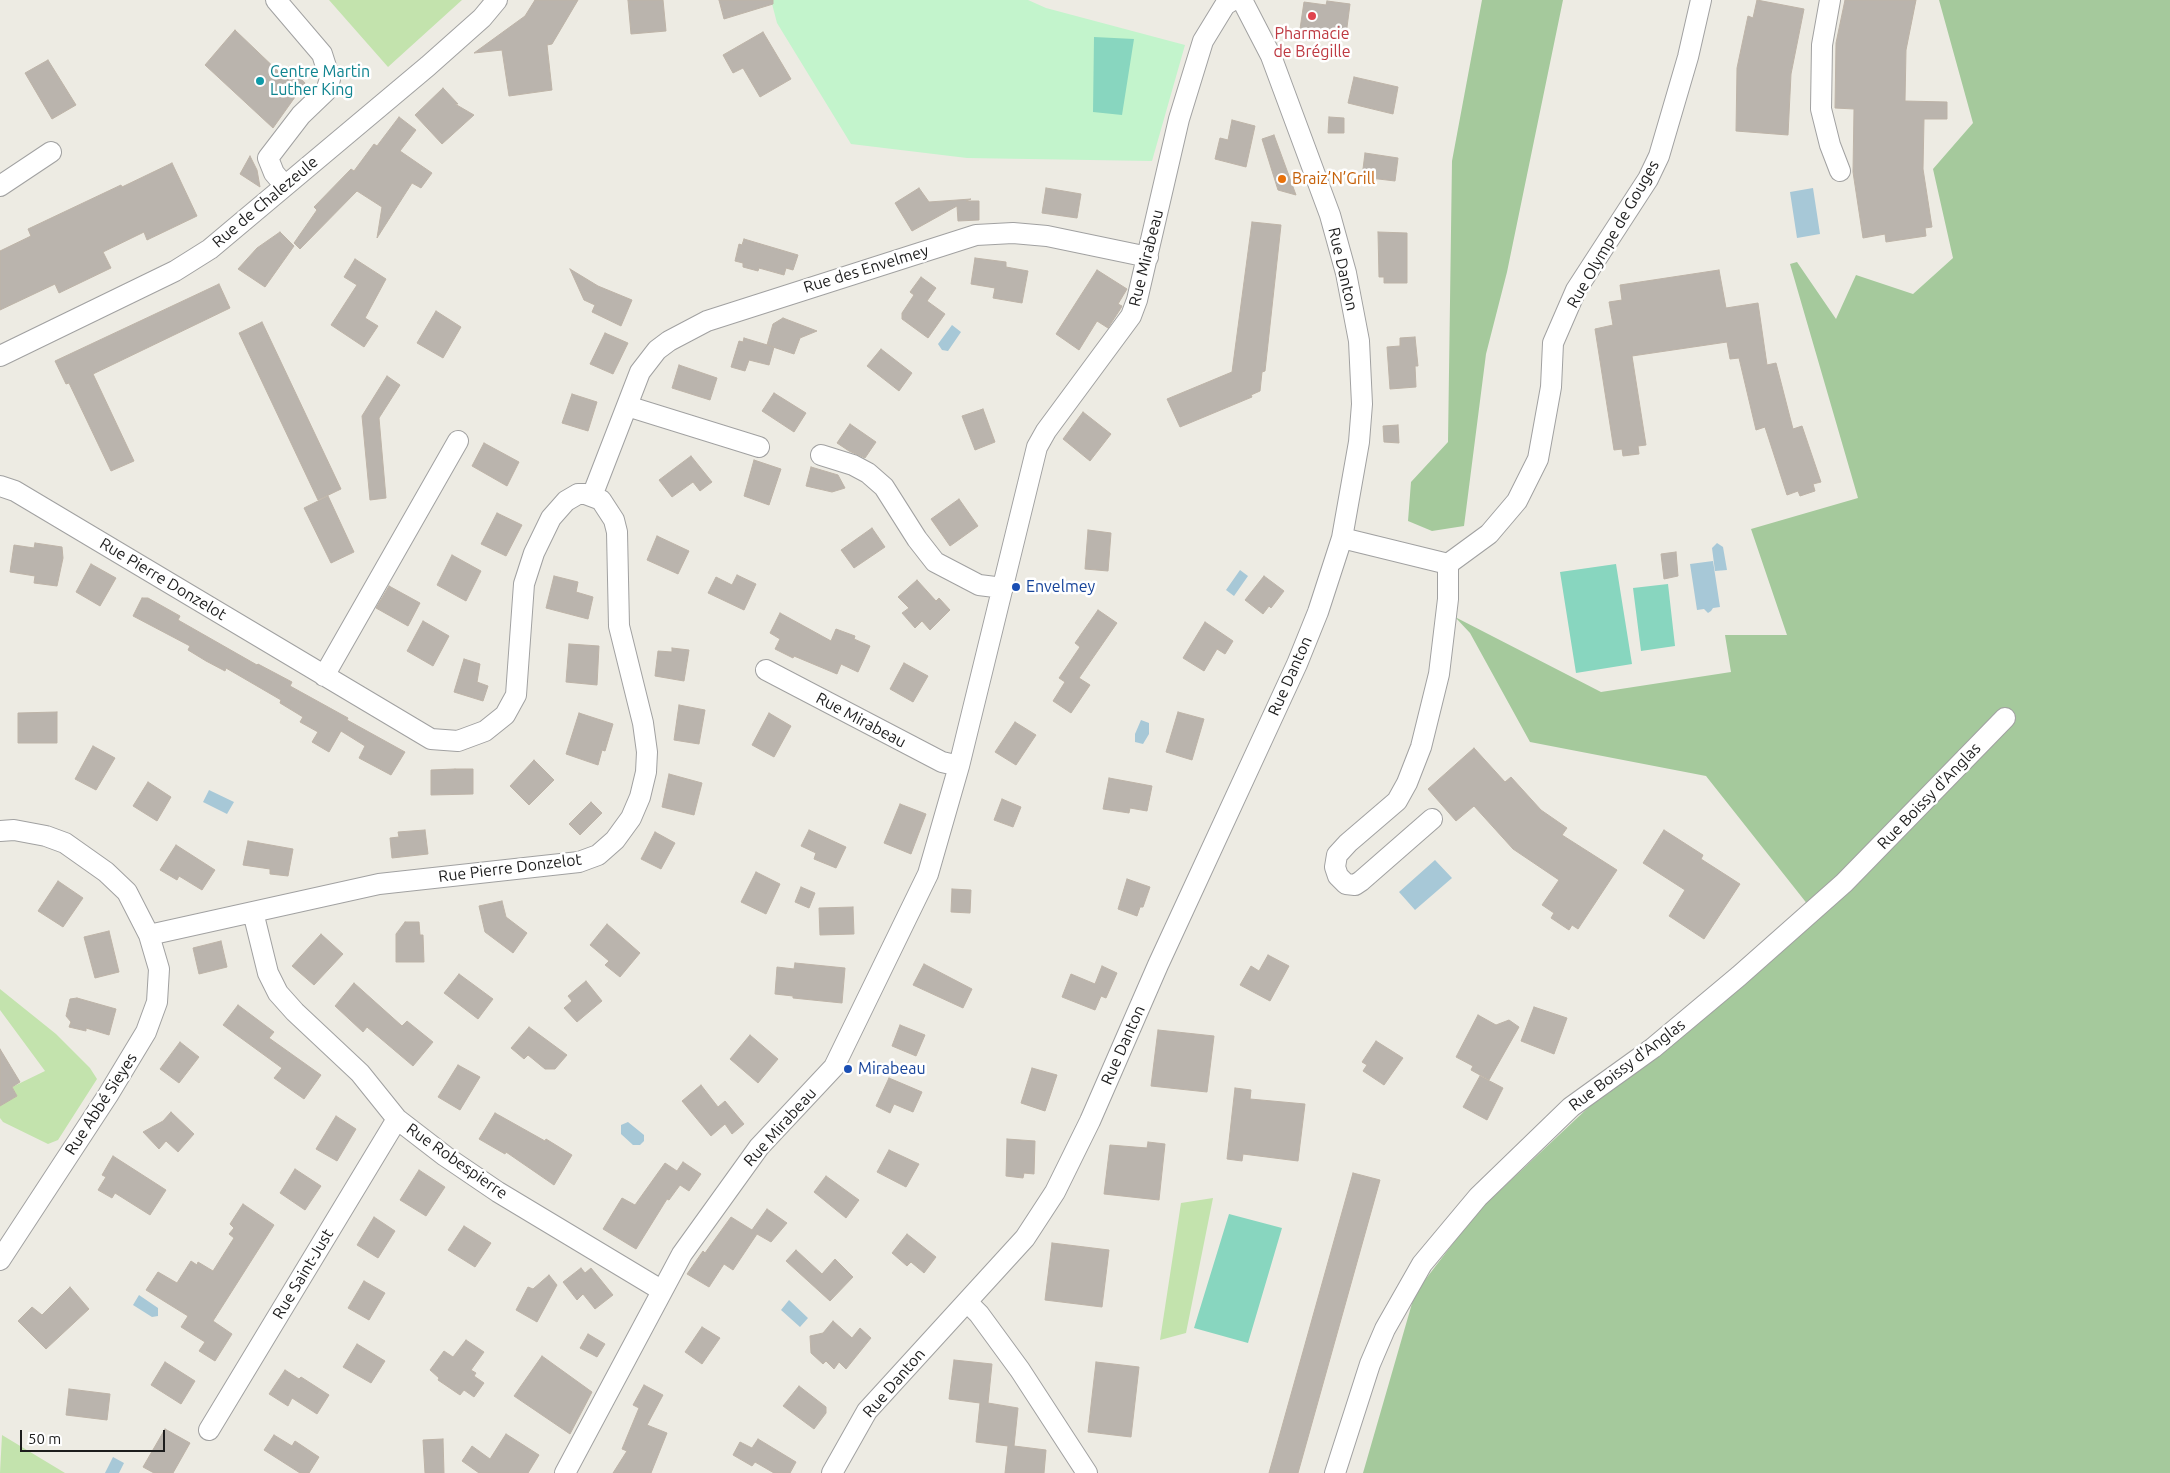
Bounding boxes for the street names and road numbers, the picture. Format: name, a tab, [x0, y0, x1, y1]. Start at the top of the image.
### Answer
street label: Rue de Chalezeule	[208, 152, 322, 252]
street label: Rue Olympe de Gouges	[1563, 157, 1663, 311]
street label: Rue Mirabeau	[1125, 208, 1167, 308]
street label: Rue Danton	[1324, 225, 1362, 313]
street label: Rue des Envelmey	[801, 241, 931, 297]
street label: Rue Pierre Donzelot	[96, 534, 230, 624]
street label: Rue Danton	[1264, 633, 1316, 719]
street label: Rue Mirabeau	[813, 688, 909, 752]
street label: Rue Boissy d'Anglas	[1873, 739, 1985, 853]
street label: Rue Pierre Donzelot	[437, 850, 583, 886]
street label: Rue Danton	[1097, 1002, 1149, 1088]
street label: Rue Boissy d'Anglas	[1565, 1015, 1689, 1115]
street label: Rue Abbé Sieyes	[61, 1049, 141, 1159]
street label: Rue Mirabeau	[740, 1084, 820, 1170]
street label: Rue Robespierre	[403, 1119, 511, 1203]
street label: Rue Saint-Just	[269, 1225, 337, 1323]
street label: Rue Danton	[859, 1345, 929, 1421]

